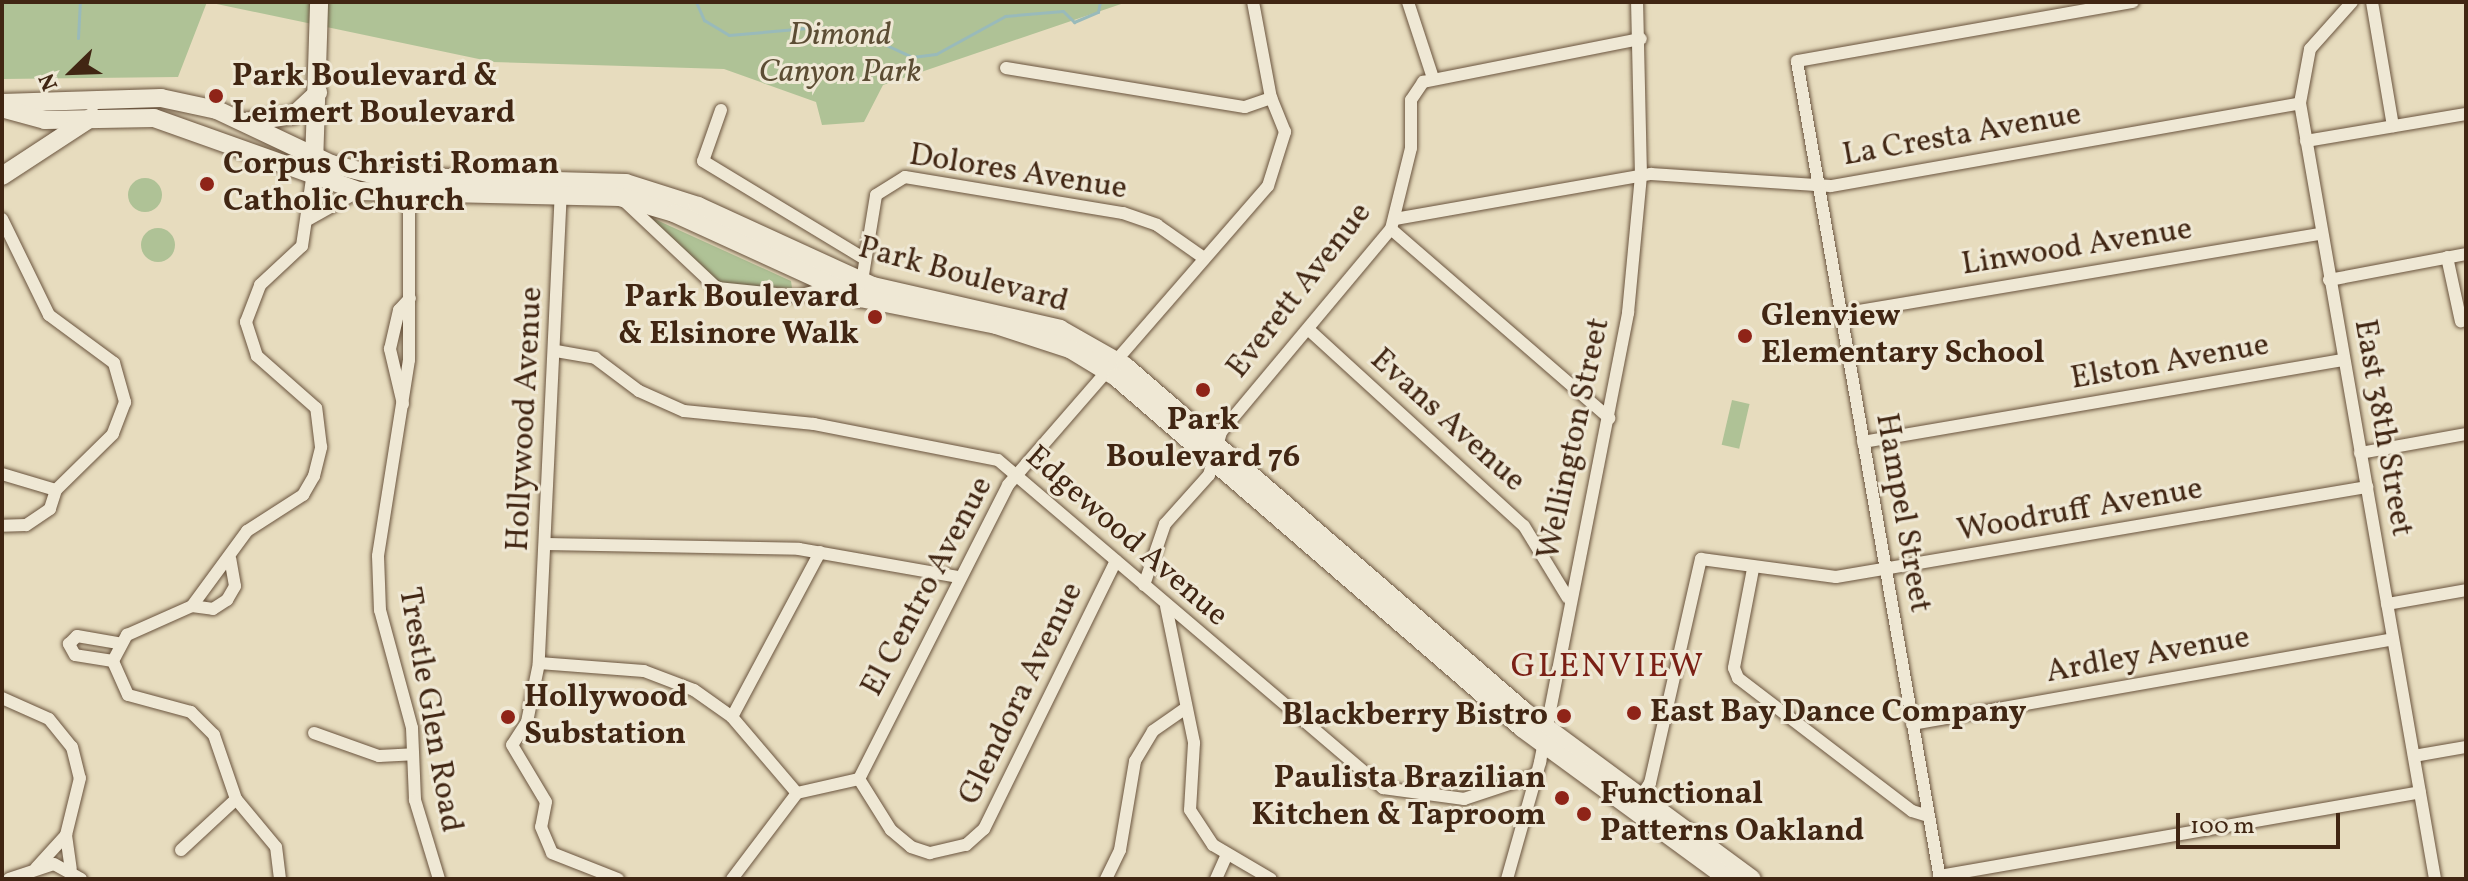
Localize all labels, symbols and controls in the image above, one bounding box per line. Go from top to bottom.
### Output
park label: Dimond Canyon Park [759,18,921,93]
north arrow [32,32,112,112]
place label: Park Boulevard & Leimert Boulevard [232,59,515,134]
text: N [32,68,67,95]
marker: Park Boulevard & Leimert Boulevard [207,87,225,105]
street label: La Cresta Avenue [1840,96,2084,176]
street label: Dolores Avenue [906,137,1130,209]
place label: Corpus Christi Roman Catholic Church [223,147,559,222]
marker: Corpus Christi Roman Catholic Church [198,175,216,193]
street label: Everett Avenue [1219,195,1381,387]
street label: Linwood Avenue [1959,211,2195,285]
street label: Park Boulevard [854,230,1072,322]
place label: Park Boulevard & Elsinore Walk [617,280,859,355]
street label: Hollywood Avenue [500,286,552,552]
place label: Glenview Elementary School [1761,299,2045,374]
marker: Park Boulevard & Elsinore Walk [866,308,884,326]
street label: Wellington Street [1531,315,1619,563]
street label: East 38th Street [2344,316,2420,540]
marker: Glenview Elementary School [1736,327,1754,345]
street label: Elston Avenue [2068,327,2272,399]
street label: Evans Avenue [1361,341,1533,501]
marker: Park Boulevard 76 [1194,381,1212,399]
place label: Park Boulevard 76 [1106,403,1300,478]
street label: Hampel Street [1866,410,1938,616]
street label: Edgewood Avenue [1017,439,1235,635]
street label: El Centro Avenue [854,471,1002,703]
street label: Woodruff Avenue [1956,471,2204,551]
street label: Glendora Avenue [952,577,1092,811]
street label: Trestle Glen Road [389,585,469,835]
street label: Ardley Avenue [2043,619,2253,693]
district label: GLENVIEW [1511,648,1705,688]
place label: Hollywood Substation [524,680,688,755]
place label: East Bay Dance Company [1650,694,2027,732]
place label: Blackberry Bistro [1281,697,1548,735]
marker: East Bay Dance Company [1625,704,1643,722]
marker: Blackberry Bistro [1555,707,1573,725]
marker: Hollywood Substation [499,708,517,726]
place label: Paulista Brazilian Kitchen & Taproom [1251,761,1546,836]
place label: Functional Patterns Oakland [1600,777,1864,852]
marker: Paulista Brazilian Kitchen & Taproom [1553,789,1571,807]
scale bar [2180,797,2344,847]
marker: Functional Patterns Oakland [1575,805,1593,823]
text: 100 m [2190,810,2255,844]

